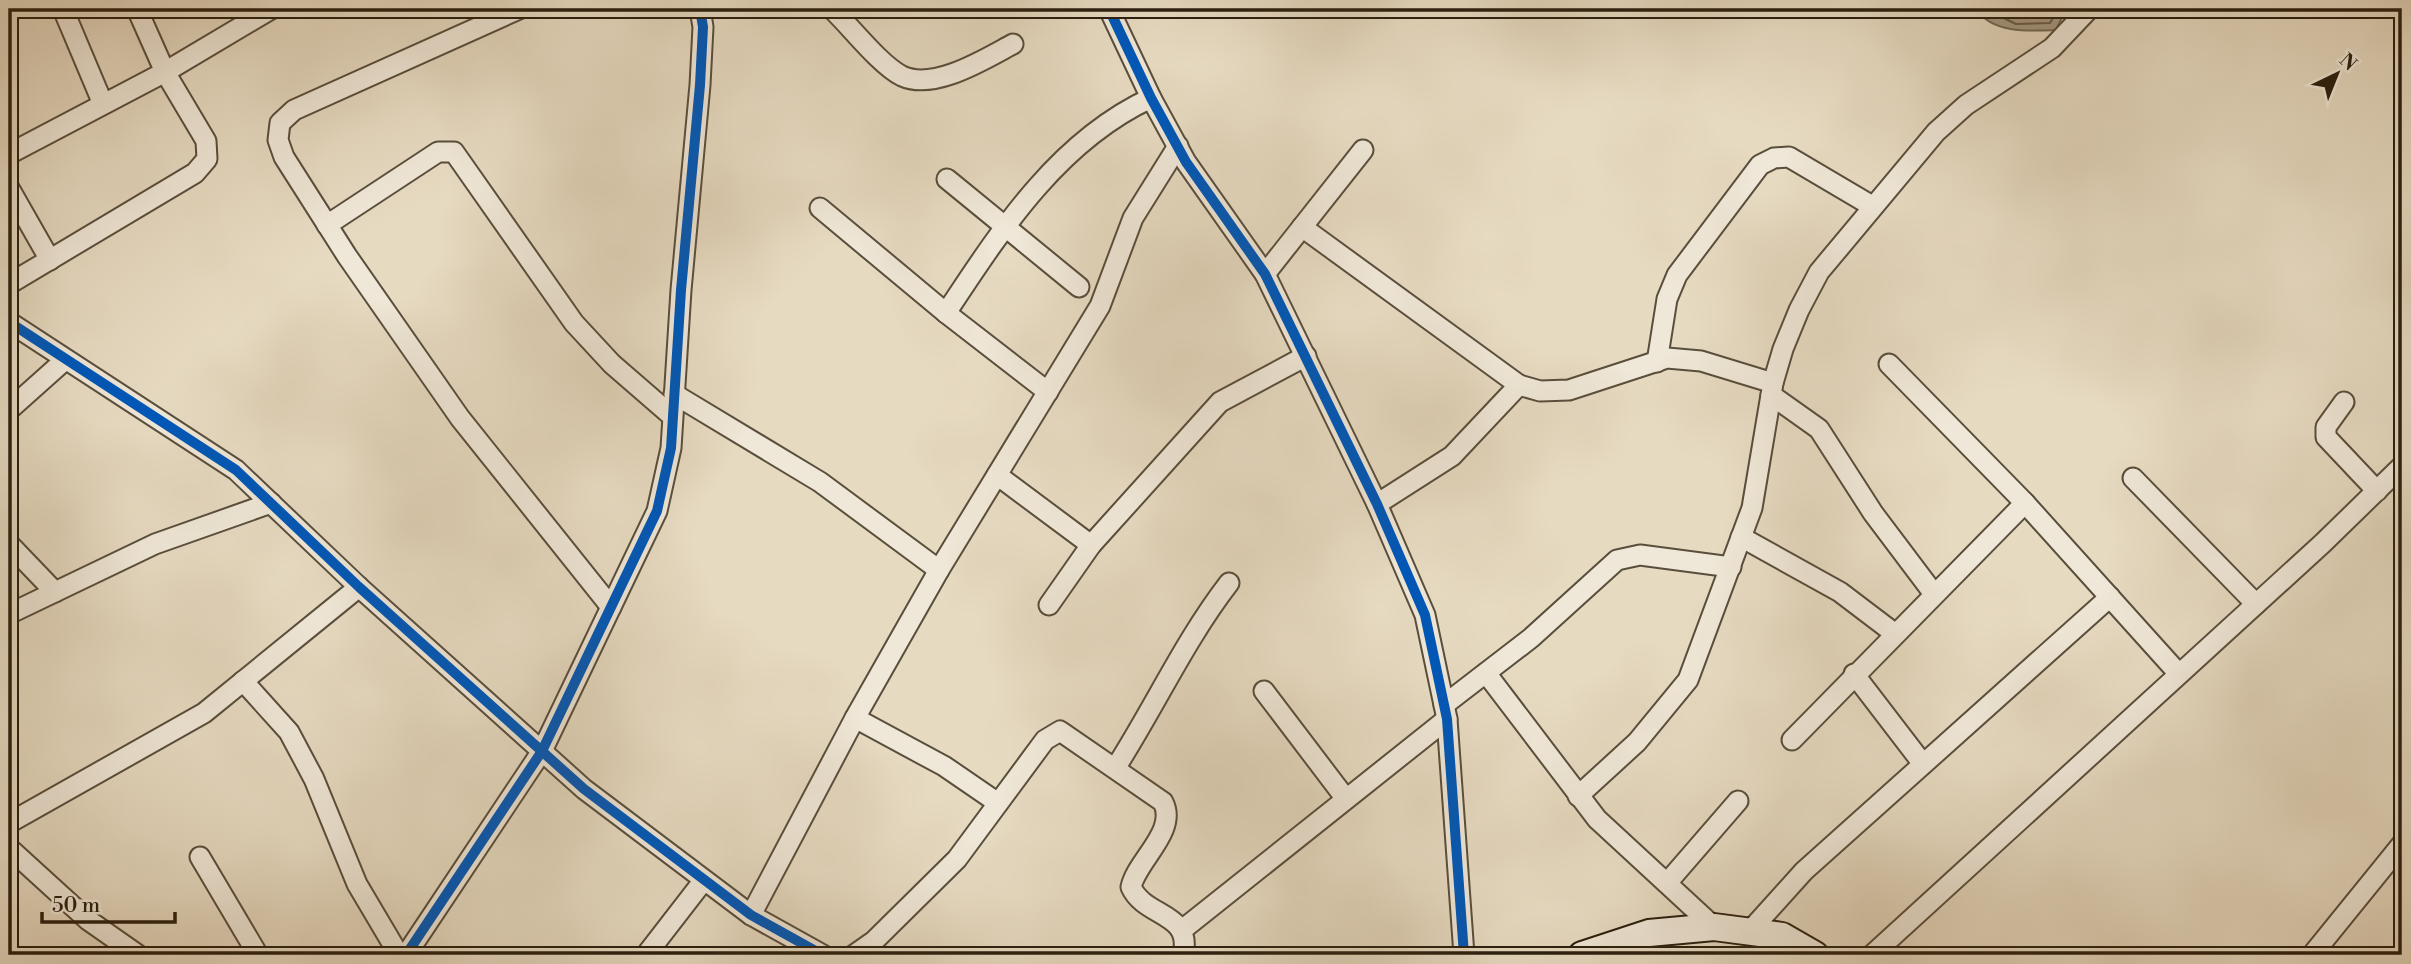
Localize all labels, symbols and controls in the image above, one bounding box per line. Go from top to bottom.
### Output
north arrow [2302,38,2372,108]
text: N [2334,48,2362,76]
scale bar [42,880,175,924]
text: 50 m [52,893,100,919]

